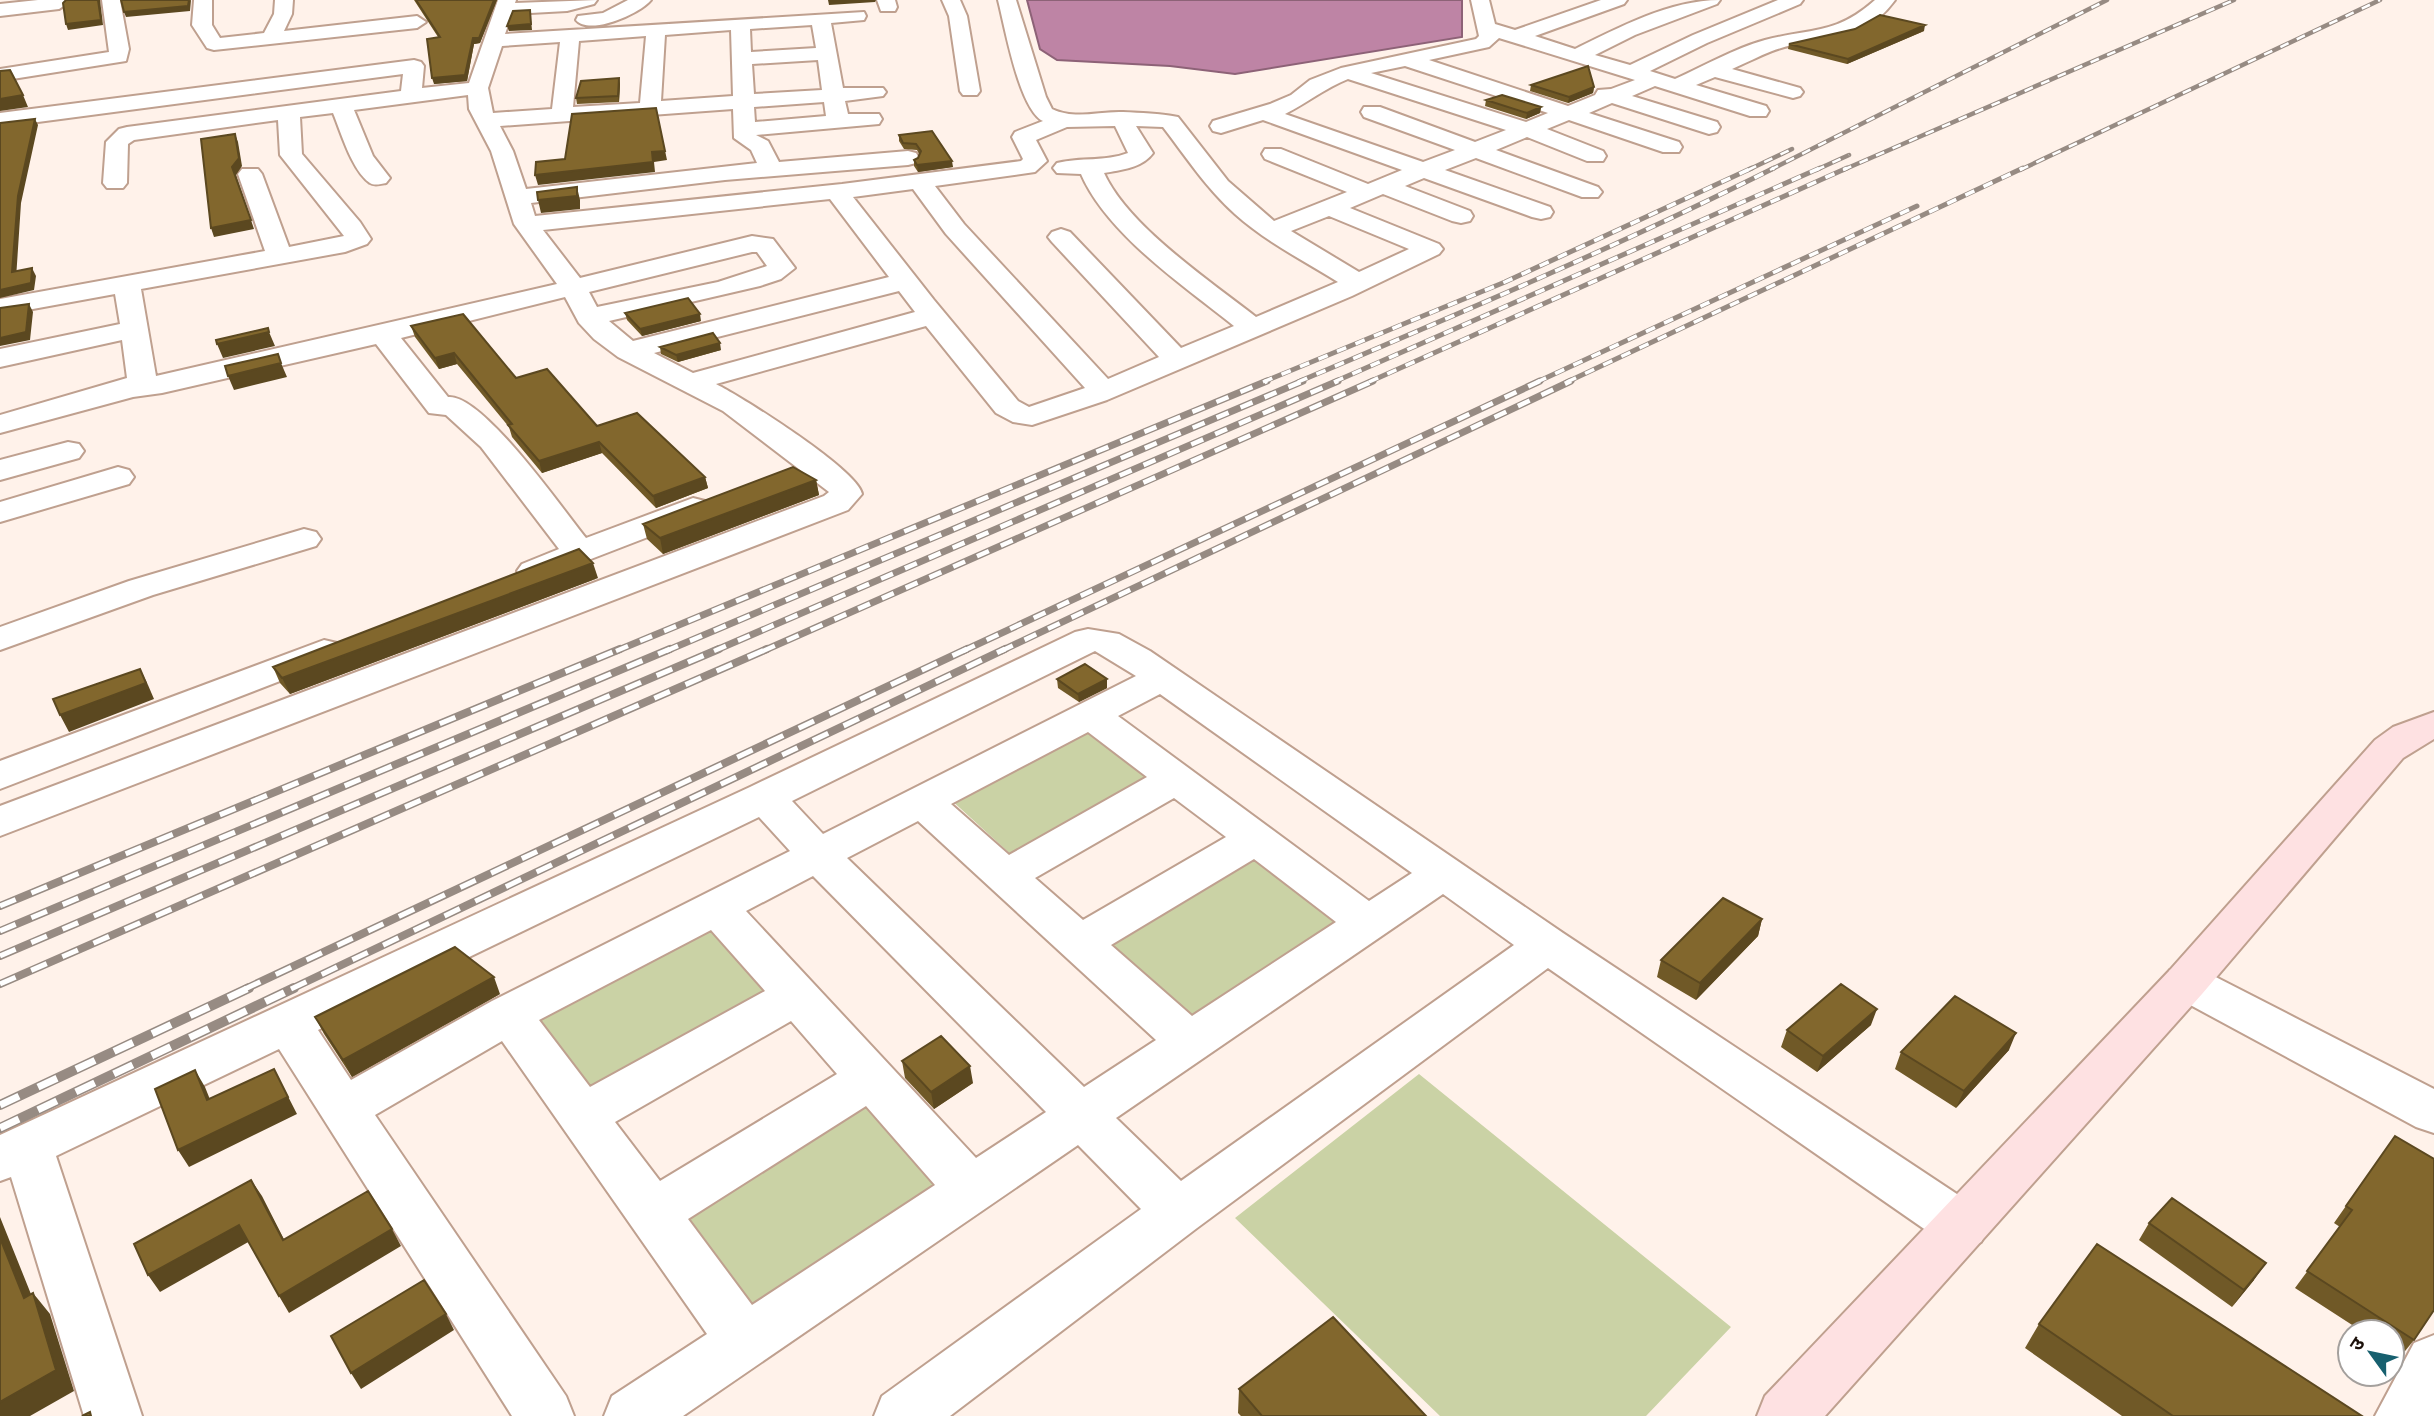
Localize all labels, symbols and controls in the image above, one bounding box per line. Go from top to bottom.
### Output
north arrow [2336,1318,2406,1388]
text: उ [2344,1332,2369,1354]

